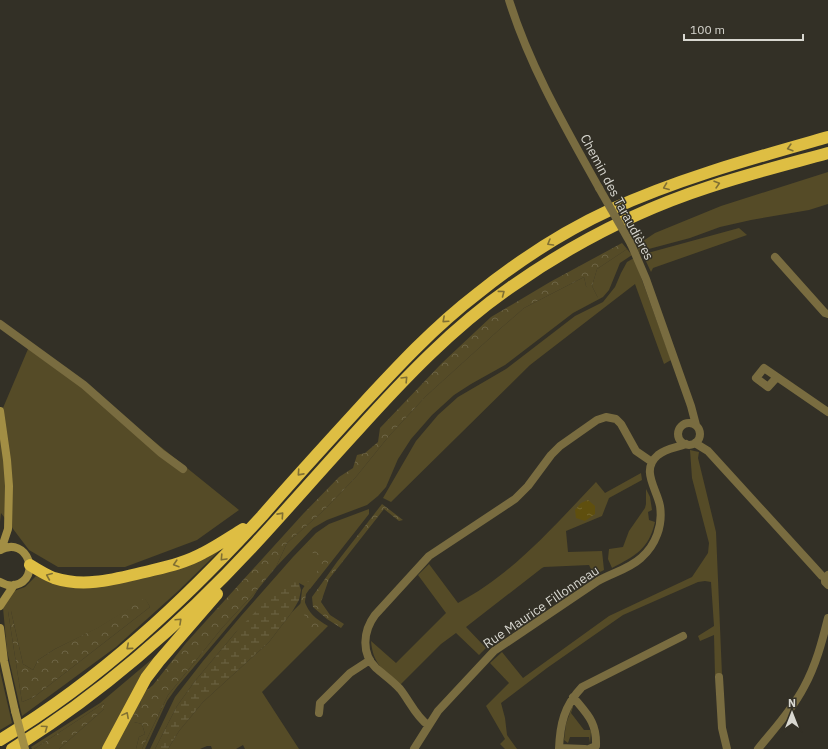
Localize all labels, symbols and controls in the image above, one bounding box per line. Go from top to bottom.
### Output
scale bar [684,16,803,42]
text: 100 m [690,22,725,37]
street label: Chemin des Taraudières [577,131,657,263]
one-way arrow [787,143,794,152]
one-way arrow [713,181,720,189]
one-way arrow [663,182,670,190]
one-way arrow [547,239,554,246]
one-way arrow [497,291,504,298]
one-way arrow [442,316,450,323]
one-way arrow [400,377,407,384]
one-way arrow [297,468,305,476]
one-way arrow [277,512,284,519]
one-way arrow [220,553,227,560]
one-way arrow [172,559,179,568]
street label: Rue Maurice Fillonneau [480,562,602,652]
one-way arrow [45,572,52,580]
one-way arrow [175,619,182,626]
one-way arrow [126,643,133,650]
north arrow [772,693,812,733]
text: N [788,696,796,710]
one-way arrow [121,711,129,719]
one-way arrow [41,725,48,733]

